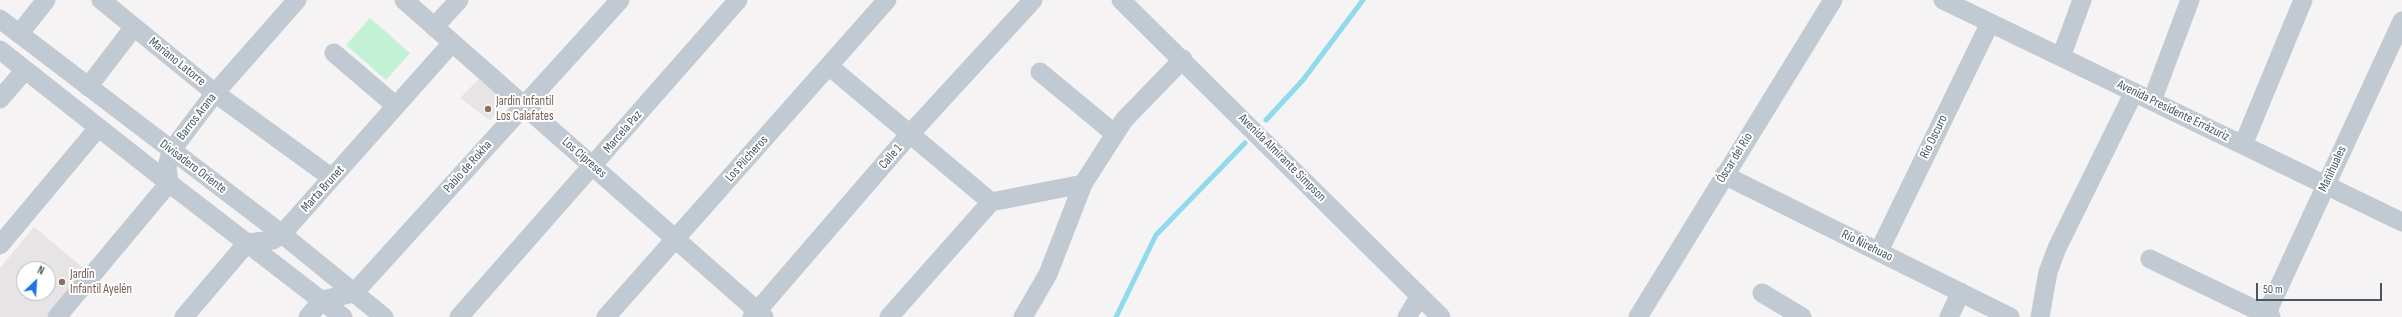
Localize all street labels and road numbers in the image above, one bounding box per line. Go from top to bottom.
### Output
street label: Mariano Latorre [145,34,209,90]
street label: Avenida Presidente Errázuriz [2114,77,2232,145]
street label: Barros Arana [174,90,220,144]
street label: Marcela Paz [600,108,646,156]
street label: Avenida Almirante Simpson [1235,111,1329,205]
street label: Río Oscuro [1917,113,1951,161]
street label: Óscar del Río [1714,130,1756,186]
street label: Los Pilcheros [722,133,772,185]
street label: Los Cipreses [558,134,610,182]
street label: Divisadero Oriente [156,137,230,197]
street label: Pablo de Rokha [440,138,496,196]
street label: Calle 1 [876,141,906,173]
street label: Mañihuales [2316,143,2350,195]
street label: Marta Brunet [298,163,348,215]
street label: Río Ñirehuao [1839,227,1895,265]

